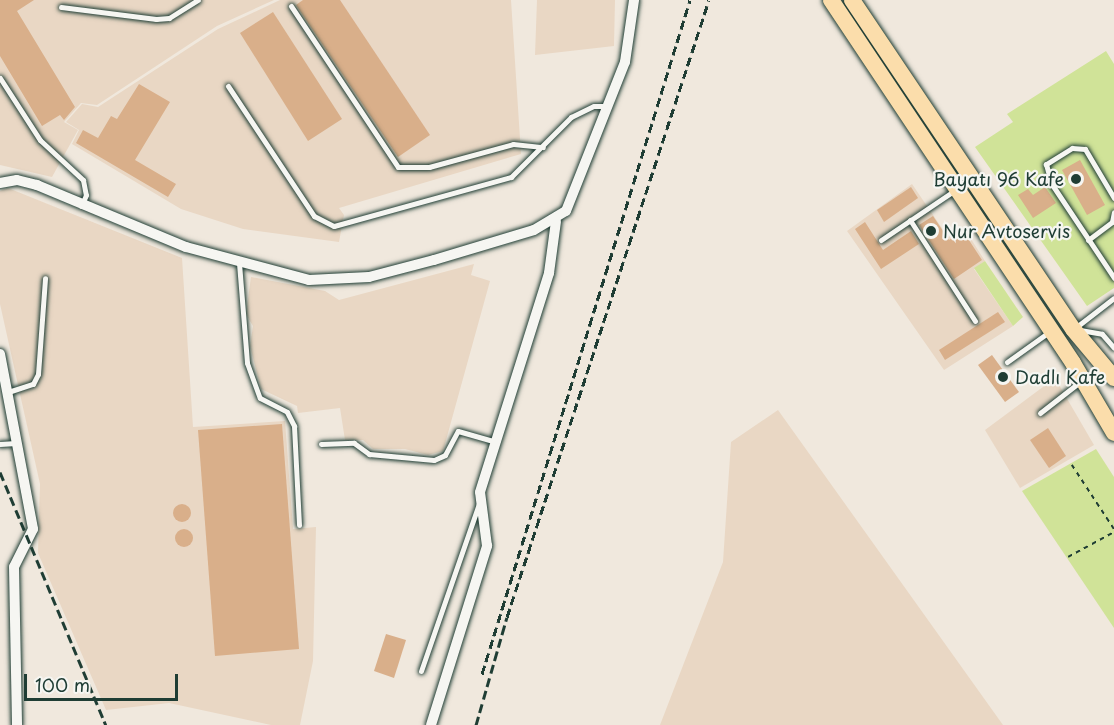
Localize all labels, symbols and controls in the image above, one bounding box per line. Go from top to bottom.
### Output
place label: Bayatı 96 Kafe [933,168,1064,190]
marker: Bayatı 96 Kafe [1069,172,1083,186]
place label: Nur Avtoservis [943,220,1070,242]
marker: Nur Avtoservis [924,224,938,238]
place label: Dadlı Kafe [1015,366,1106,388]
marker: Dadlı Kafe [996,370,1010,384]
scale bar [27,662,182,700]
text: 100 m [35,671,90,698]

